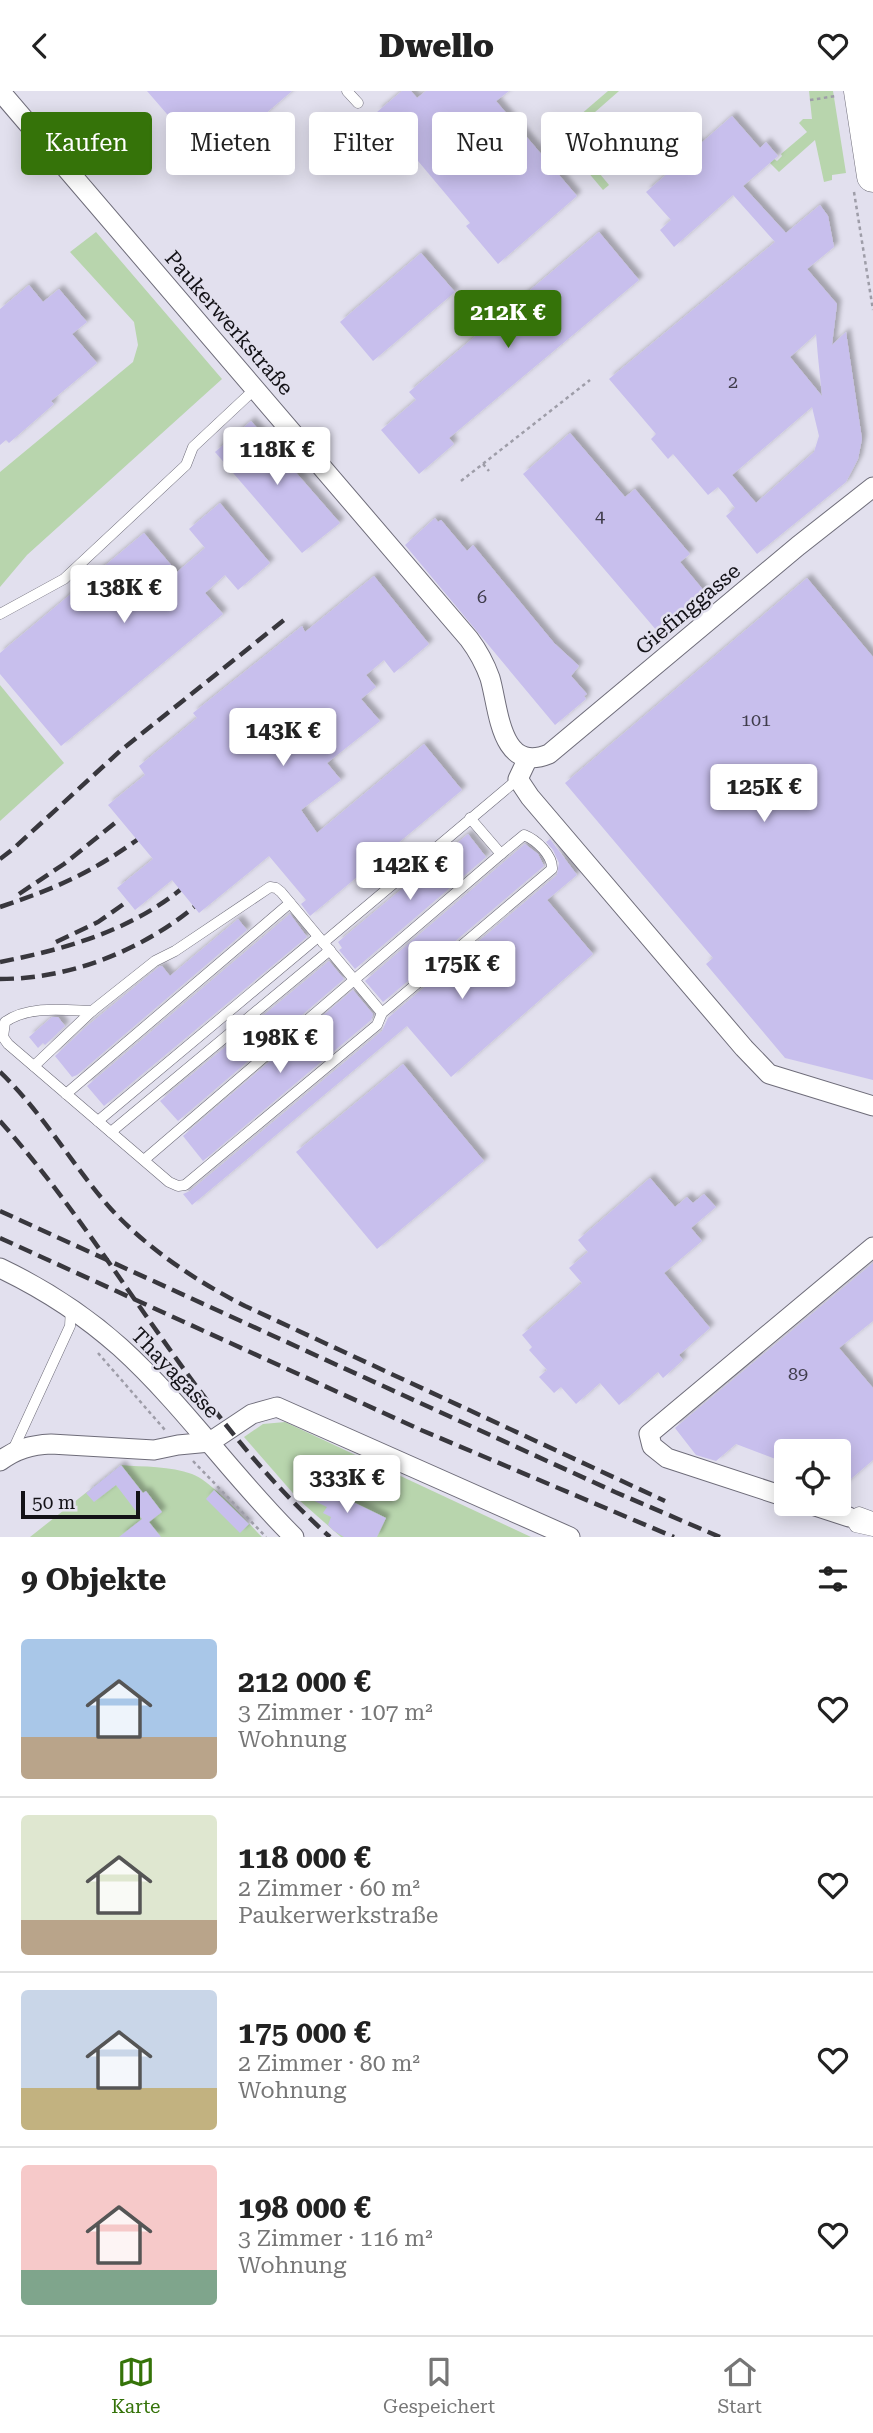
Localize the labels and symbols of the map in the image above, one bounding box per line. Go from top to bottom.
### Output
street label: Paukerwerkstraße [160,246,298,400]
pin: 212K € [451,291,565,350]
house number: 2 [728,371,738,392]
pin: 118K € [220,427,334,487]
house number: 4 [595,505,605,526]
street label: Giefinggasse [631,559,745,659]
pin: 138K € [67,566,181,625]
house number: 6 [477,586,487,607]
pin: 143K € [226,709,340,768]
house number: 101 [741,709,771,730]
pin: 125K € [707,765,821,824]
pin: 142K € [353,843,467,902]
pin: 175K € [405,941,519,1001]
pin: 198K € [223,1016,337,1075]
street label: Thayagasse [126,1323,224,1423]
house number: 89 [788,1363,808,1384]
pin: 333K € [290,1455,404,1515]
scale bar [21,1488,140,1520]

